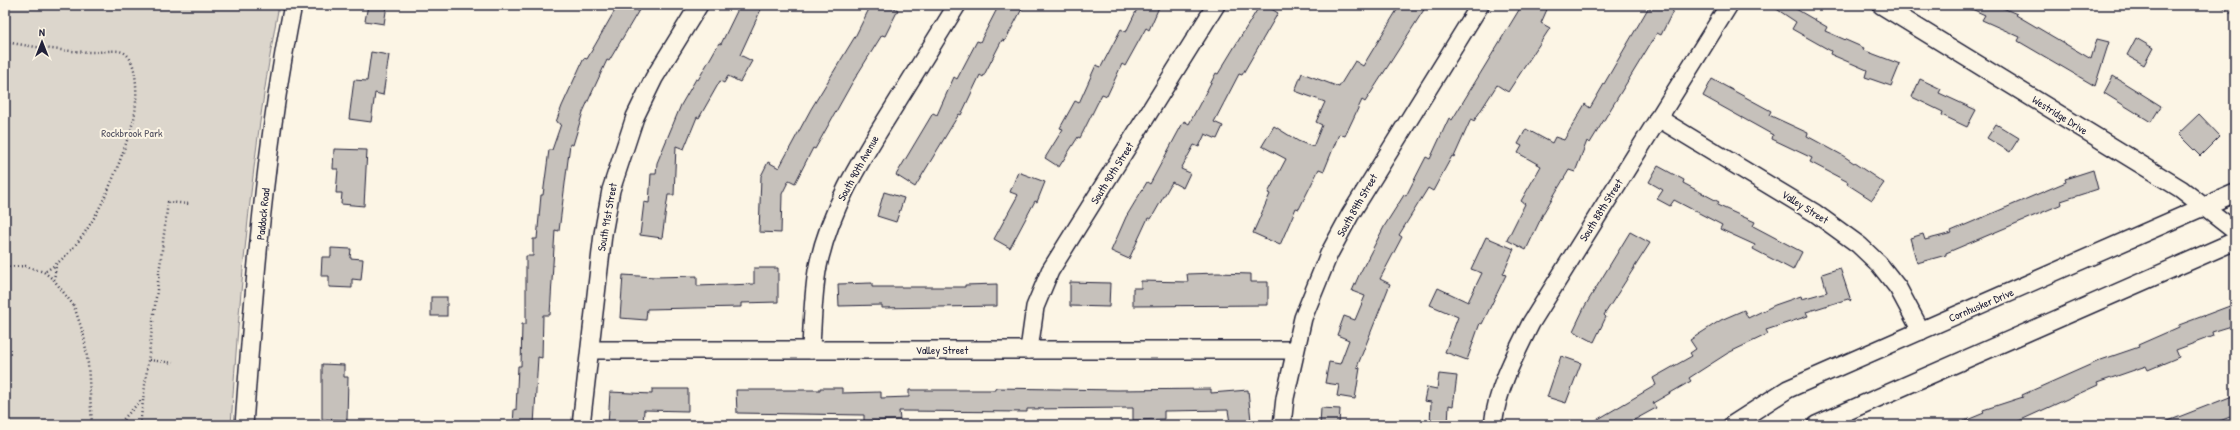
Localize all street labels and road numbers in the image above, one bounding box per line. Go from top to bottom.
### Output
street label: Westridge Drive [2030,92,2091,138]
street label: South 90th Avenue [834,132,882,203]
street label: South 90th Street [1087,139,1137,207]
street label: South 89th Street [1333,171,1381,239]
street label: South 88th Street [1576,176,1626,244]
street label: South 91st Street [594,182,620,252]
street label: Paddock Road [253,187,273,241]
street label: Valley Street [1779,187,1831,227]
street label: Cornhusker Drive [1946,285,2016,325]
street label: Valley Street [916,343,968,357]

